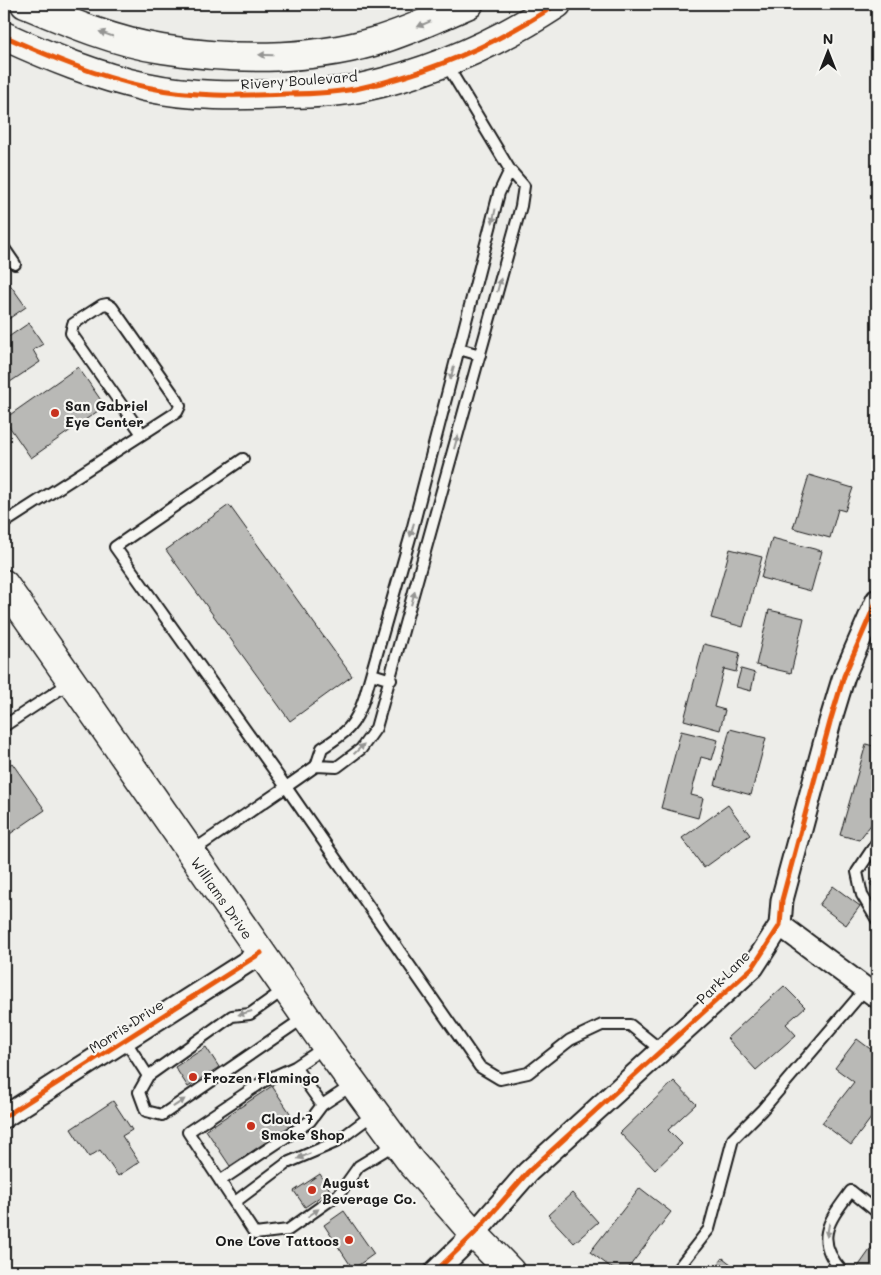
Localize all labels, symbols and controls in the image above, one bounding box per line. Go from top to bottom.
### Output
one-way arrow [417,21,431,29]
north arrow [804,28,854,78]
text: N [823,29,833,48]
one-way arrow [98,30,113,38]
one-way arrow [258,51,274,59]
street label: Rivery Boulevard [240,66,358,94]
one-way arrow [490,208,498,223]
one-way arrow [496,277,504,292]
one-way arrow [448,365,456,380]
place label: San Gabriel Eye Center [65,396,148,431]
marker: San Gabriel Eye Center [49,407,61,419]
one-way arrow [452,434,460,449]
one-way arrow [408,523,416,538]
one-way arrow [409,591,417,606]
one-way arrow [353,743,365,755]
street label: Williams Drive [187,853,257,943]
street label: Park Lane [692,946,754,1008]
street label: Morris Drive [85,995,167,1057]
one-way arrow [238,1009,253,1017]
place label: Frozen Flamingo [203,1068,320,1087]
marker: Frozen Flamingo [187,1071,199,1083]
one-way arrow [172,1098,186,1108]
place label: Cloud 7 Smoke Shop [261,1109,345,1144]
marker: Cloud 7 Smoke Shop [245,1120,257,1132]
one-way arrow [297,1152,311,1160]
place label: August Beverage Co. [322,1173,417,1208]
marker: August Beverage Co. [306,1184,318,1196]
one-way arrow [306,1208,319,1218]
one-way arrow [823,1223,831,1239]
place label: One Love Tattoos [215,1231,339,1250]
marker: One Love Tattoos [343,1234,355,1246]

